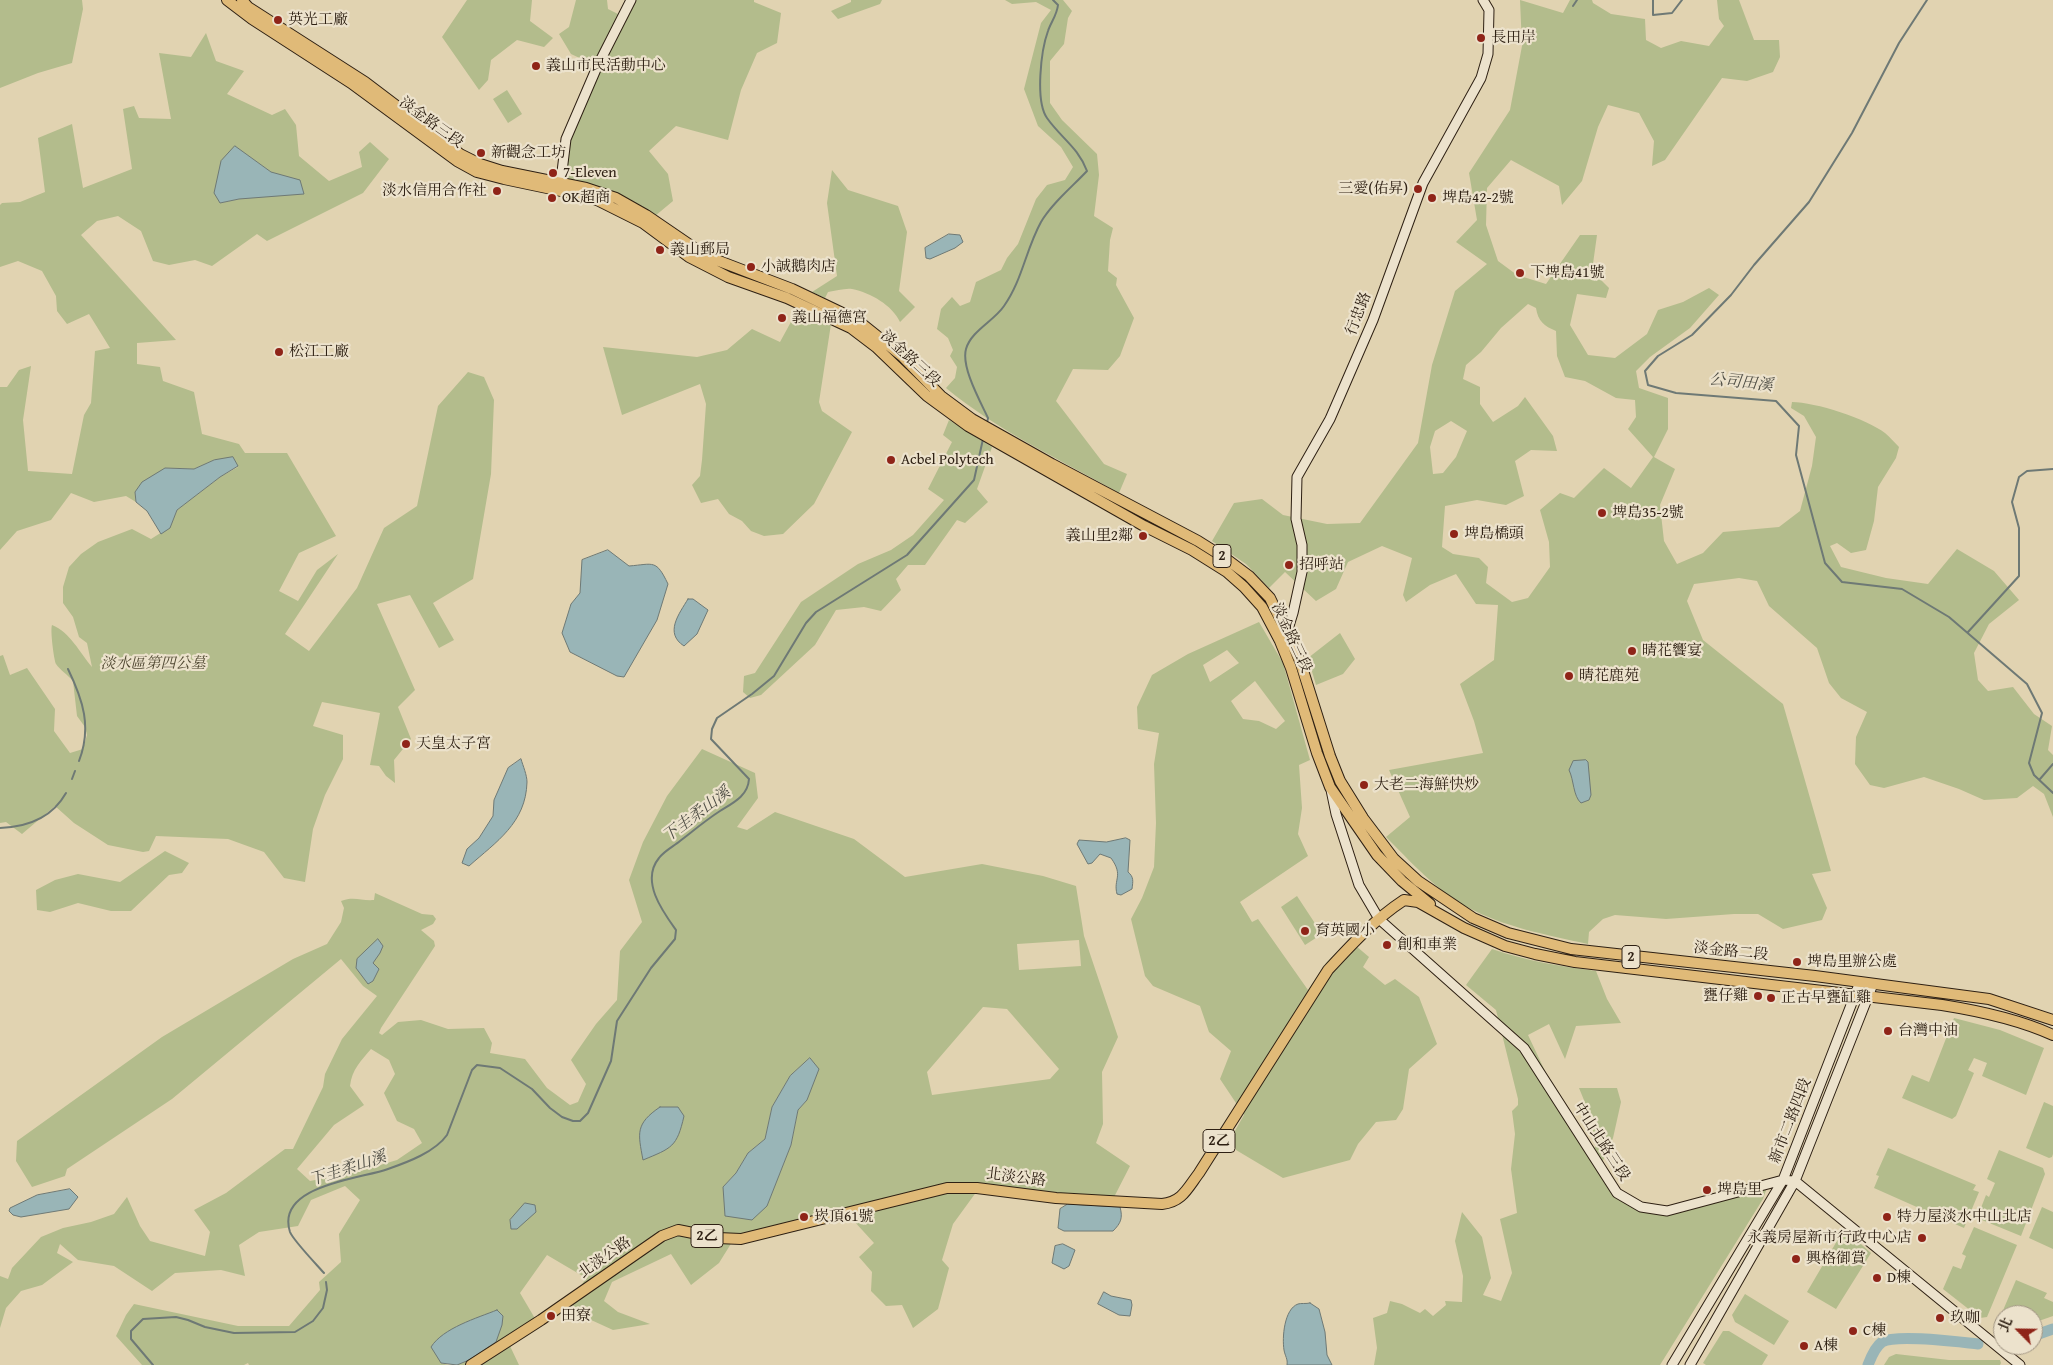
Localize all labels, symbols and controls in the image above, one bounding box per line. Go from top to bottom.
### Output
place label: 英光工廠 [288,11,348,29]
marker: 英光工廠 [272,14,284,26]
place label: 長田岸 [1491,29,1536,47]
marker: 長田岸 [1475,32,1487,44]
place label: 義山市民活動中心 [546,57,666,75]
marker: 義山市民活動中心 [530,60,542,72]
street label: 淡金路三段 [395,94,467,152]
place label: 新觀念工坊 [491,144,566,162]
marker: 新觀念工坊 [475,147,487,159]
place label: 7-Eleven [563,164,617,182]
marker: 7-Eleven [547,167,559,179]
place label: 三愛(佑昇) [1338,180,1408,198]
place label: 淡水信用合作社 [382,182,487,200]
marker: 三愛(佑昇) [1412,183,1424,195]
marker: 淡水信用合作社 [491,185,503,197]
place label: OK超商 [562,189,610,207]
place label: 埤島42-2號 [1442,189,1514,207]
marker: OK超商 [546,192,558,204]
marker: 埤島42-2號 [1426,192,1438,204]
place label: 義山郵局 [670,241,730,259]
marker: 義山郵局 [654,244,666,256]
place label: 小誠鵝肉店 [761,258,836,276]
marker: 小誠鵝肉店 [745,261,757,273]
place label: 下埤島41號 [1530,264,1604,282]
marker: 下埤島41號 [1514,267,1526,279]
street label: 行忠路 [1343,290,1375,338]
place label: 義山福德宮 [792,309,867,327]
marker: 義山福德宮 [776,312,788,324]
street label: 淡金路三段 [876,327,944,391]
place label: 松江工廠 [289,343,349,361]
marker: 松江工廠 [273,346,285,358]
water label: 公司田溪 [1708,370,1774,396]
place label: Acbel Polytech [901,451,994,469]
marker: Acbel Polytech [885,454,897,466]
place label: 埤島35-2號 [1612,504,1684,522]
marker: 埤島35-2號 [1596,507,1608,519]
place label: 埤島橋頭 [1464,525,1524,543]
place label: 義山里2鄰 [1066,527,1133,545]
marker: 埤島橋頭 [1448,528,1460,540]
marker: 義山里2鄰 [1137,530,1149,542]
road number: 2 [1213,544,1231,568]
place label: 招呼站 [1299,556,1344,574]
marker: 招呼站 [1283,559,1295,571]
street label: 淡金路三段 [1267,600,1315,676]
place label: 晴花饗宴 [1642,642,1702,660]
marker: 晴花饗宴 [1626,645,1638,657]
park label: 淡水區第四公墓 [101,655,205,673]
place label: 晴花鹿苑 [1579,667,1639,685]
marker: 晴花鹿苑 [1563,670,1575,682]
place label: 天皇太子宮 [416,735,491,753]
marker: 天皇太子宮 [400,738,412,750]
place label: 大老二海鮮快炒 [1374,776,1479,794]
marker: 大老二海鮮快炒 [1358,779,1370,791]
water label: 下圭柔山溪 [659,783,735,847]
place label: 育英國小 [1315,922,1375,940]
marker: 育英國小 [1299,925,1311,937]
place label: 創和車業 [1397,936,1457,954]
marker: 創和車業 [1381,939,1393,951]
street label: 淡金路二段 [1693,939,1769,965]
road number: 2 [1622,946,1640,969]
place label: 埤島里辦公處 [1807,953,1897,971]
marker: 埤島里辦公處 [1791,956,1803,968]
place label: 甕仔雞 [1703,987,1748,1005]
place label: 正古早甕缸雞 [1781,989,1871,1007]
marker: 甕仔雞 [1752,990,1764,1002]
marker: 正古早甕缸雞 [1765,992,1777,1004]
place label: 台灣中油 [1898,1022,1958,1040]
marker: 台灣中油 [1882,1025,1894,1037]
street label: 新市二路四段 [1766,1076,1816,1166]
street label: 中山北路三段 [1569,1099,1633,1185]
road number: 2乙 [1203,1130,1235,1152]
water label: 下圭柔山溪 [307,1148,389,1190]
street label: 北淡公路 [985,1165,1047,1191]
place label: 埤島里 [1717,1181,1762,1199]
marker: 埤島里 [1701,1184,1713,1196]
place label: 崁頂61號 [814,1208,873,1226]
place label: 特力屋淡水中山北店 [1897,1208,2032,1226]
marker: 崁頂61號 [798,1211,810,1223]
marker: 特力屋淡水中山北店 [1881,1211,1893,1223]
road number: 2乙 [691,1224,723,1248]
place label: 永義房屋新市行政中心店 [1747,1229,1912,1247]
marker: 永義房屋新市行政中心店 [1916,1232,1928,1244]
street label: 北淡公路 [575,1233,635,1283]
place label: 興格御賞 [1806,1250,1866,1268]
marker: 興格御賞 [1790,1253,1802,1265]
place label: D棟 [1887,1269,1911,1287]
marker: D棟 [1871,1272,1883,1284]
north arrow [1993,1305,2043,1355]
place label: 田寮 [561,1307,591,1325]
place label: 玖咖 [1950,1309,1980,1327]
marker: 田寮 [545,1310,557,1322]
marker: 玖咖 [1934,1312,1946,1324]
text: 北 [1993,1314,2017,1335]
place label: C棟 [1863,1322,1886,1340]
marker: C棟 [1847,1325,1859,1337]
place label: A棟 [1814,1337,1838,1355]
marker: A棟 [1798,1340,1810,1352]

